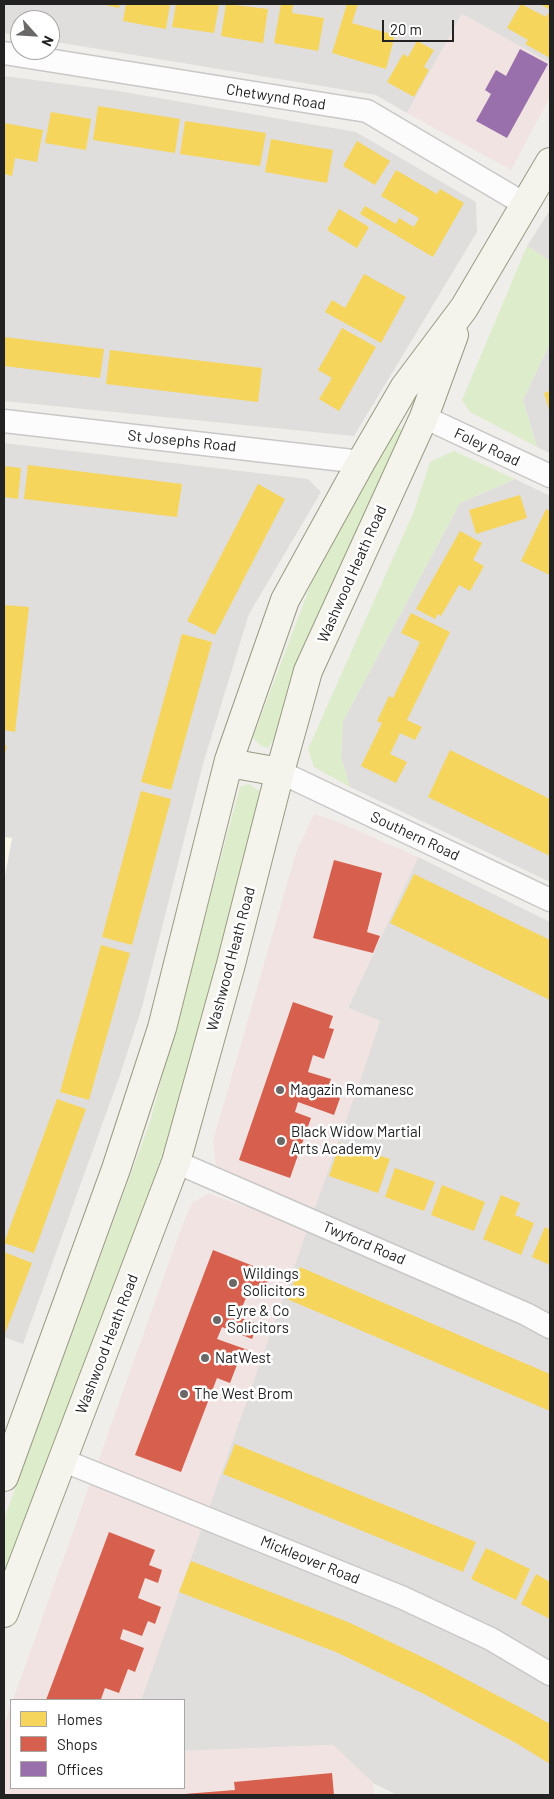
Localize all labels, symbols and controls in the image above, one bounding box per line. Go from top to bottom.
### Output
north arrow [10,10,60,60]
scale bar [384,10,456,42]
text: 20 m [390,20,422,38]
text: N [38,33,58,49]
street label: Chetwynd Road [225,80,327,114]
street label: Foley Road [451,424,523,470]
street label: St Josephs Road [127,426,237,456]
street label: Washwood Heath Road [314,503,390,645]
street label: Southern Road [368,808,462,864]
street label: Washwood Heath Road [203,885,259,1033]
place label: Magazin Romanesc [290,1081,414,1099]
marker: Magazin Romanesc [274,1084,286,1096]
place label: Black Widow Martial Arts Academy [291,1123,421,1158]
marker: Black Widow Martial Arts Academy [275,1135,287,1147]
street label: Twyford Road [320,1217,408,1269]
place label: Wildings Solicitors [243,1265,305,1300]
street label: Washwood Heath Road [72,1271,142,1417]
marker: Wildings Solicitors [227,1277,239,1289]
place label: Eyre & Co Solicitors [227,1302,290,1337]
marker: Eyre & Co Solicitors [211,1314,223,1326]
place label: NatWest [215,1349,271,1367]
marker: NatWest [199,1352,211,1364]
place label: The West Brom [194,1385,293,1403]
marker: The West Brom [178,1388,190,1400]
street label: Mickleover Road [258,1532,362,1588]
legend [10,1699,185,1789]
text: Homes [57,1710,102,1728]
text: Shops [57,1735,97,1753]
text: Offices [57,1760,103,1778]

